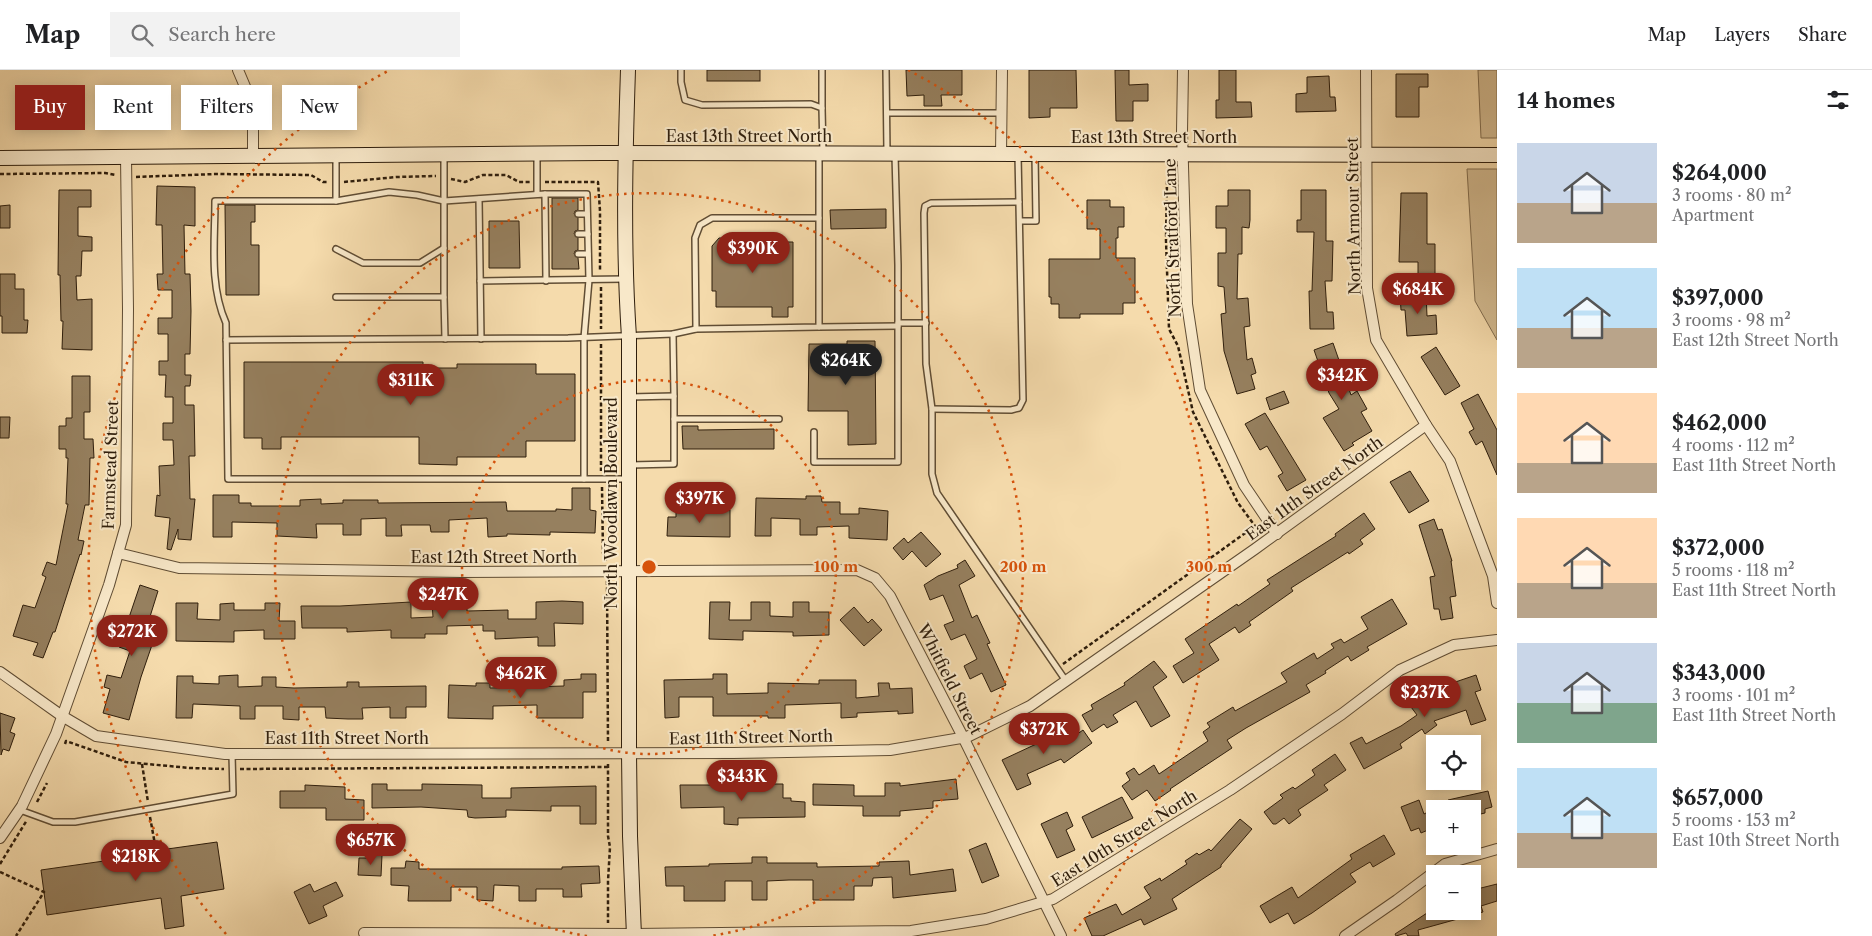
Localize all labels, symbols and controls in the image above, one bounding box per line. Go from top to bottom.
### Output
search box [110,12,460,57]
text: Map [25,20,80,49]
icon: search [128,21,156,49]
text: Search here [168,23,276,46]
text: Map [1648,24,1686,46]
text: Layers [1714,24,1770,46]
text: Share [1798,24,1847,46]
chip: Buy [15,85,85,130]
chip: Rent [95,85,171,130]
chip: Filters [181,85,272,130]
chip: New [282,85,357,130]
icon: filters [1824,86,1852,114]
text: 14 homes [1517,88,1615,113]
street label: East 13th Street North [666,126,832,146]
street label: East 13th Street North [1071,127,1237,147]
street label: North Armour Street [1342,137,1364,295]
street label: North Stratford Lane [1159,158,1185,318]
text: $264,000 [1672,160,1767,185]
icon: home [1557,163,1617,223]
text: 3 rooms · 80 m² [1672,185,1791,205]
text: Apartment [1672,205,1754,225]
pin: $390K [718,232,788,274]
text: $390K [728,238,778,258]
pin: $684K [1383,272,1453,315]
text: $684K [1393,279,1443,299]
text: $397,000 [1672,285,1764,310]
icon: home [1557,288,1617,348]
text: 3 rooms · 98 m² [1672,310,1791,330]
text: East 12th Street North [1672,330,1839,350]
pin: $264K [811,344,881,386]
text: $264K [821,350,871,370]
pin: $342K [1307,358,1377,401]
pin: $311K [376,364,446,406]
text: $342K [1317,365,1367,385]
text: $311K [388,370,434,390]
street label: North Woodlawn Boulevard [601,397,621,609]
street label: Farmstead Street [98,400,122,530]
text: $462,000 [1672,410,1767,435]
icon: home [1557,413,1617,473]
street label: East 11th Street North [1242,432,1386,544]
text: 4 rooms · 112 m² [1672,435,1795,455]
text: East 11th Street North [1672,455,1836,475]
pin: $397K [665,482,735,524]
text: $397K [676,488,724,508]
text: $372,000 [1672,535,1765,560]
icon: home [1557,538,1617,598]
street label: East 12th Street North [411,547,577,567]
text: 100 m [814,557,858,576]
text: 200 m [1000,557,1046,576]
text: 300 m [1186,557,1232,576]
centre of rings [640,558,658,576]
text: 5 rooms · 118 m² [1672,560,1795,580]
pin: $247K [408,578,478,620]
text: East 11th Street North [1672,580,1836,600]
text: $247K [419,584,468,604]
pin: $272K [97,614,167,657]
street label: Whitfield Street [913,619,987,738]
text: $272K [108,621,156,641]
pin: $462K [486,656,556,699]
text: $343,000 [1672,660,1766,685]
text: $462K [496,663,546,683]
icon: home [1557,663,1617,723]
pin: $237K [1390,676,1460,718]
text: $237K [1401,682,1449,702]
text: 3 rooms · 101 m² [1672,685,1795,705]
text: East 11th Street North [1672,705,1836,725]
pin: $372K [1009,712,1079,755]
text: $372K [1020,719,1068,739]
street label: East 11th Street North [669,726,833,748]
street label: East 11th Street North [265,728,429,748]
map controls [1426,735,1481,920]
button: locate [1426,735,1481,790]
pin: $343K [707,760,777,802]
text: $343K [717,766,767,786]
street label: East 10th Street North [1048,785,1200,891]
text: $657,000 [1672,785,1763,810]
icon: home [1557,788,1617,848]
button: + [1426,800,1481,855]
text: 5 rooms · 153 m² [1672,810,1796,830]
pin: $657K [336,824,406,866]
text: $657K [347,830,395,850]
text: East 10th Street North [1672,830,1840,850]
pin: $218K [101,840,171,882]
text: $218K [112,846,160,866]
button: − [1426,865,1481,920]

